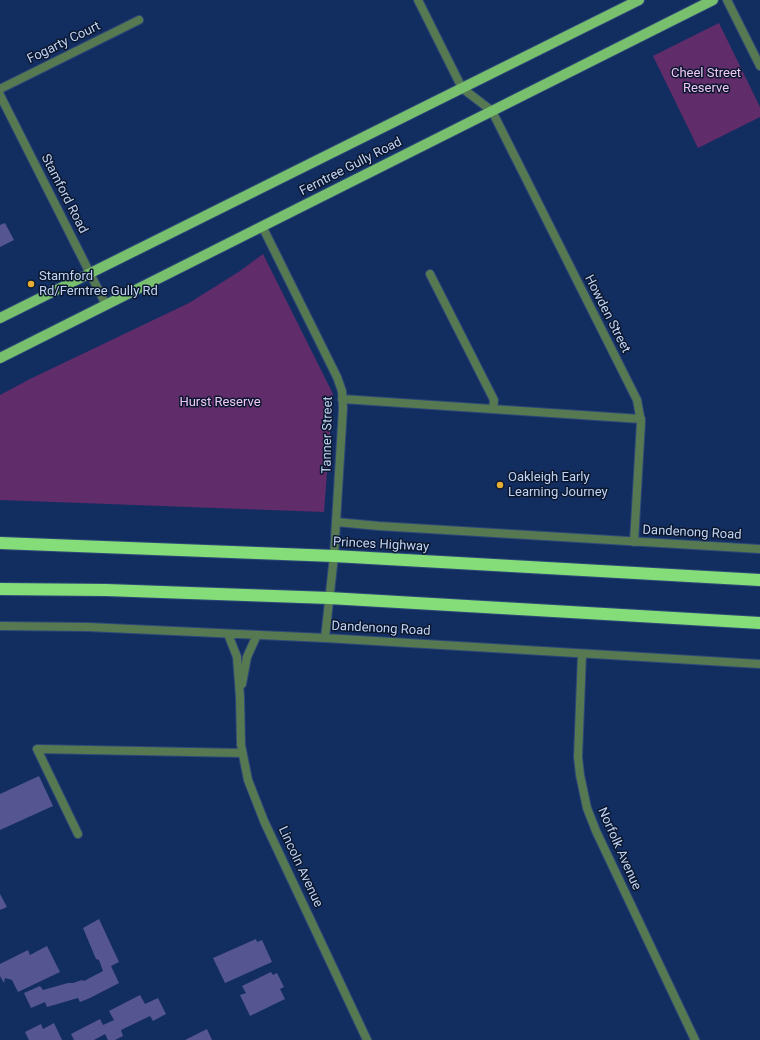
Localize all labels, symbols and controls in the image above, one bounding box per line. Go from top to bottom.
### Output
street label: Fogarty Court [25,19,103,67]
park label: Cheel Street Reserve [671,66,741,97]
street label: Ferntree Gully Road [297,134,405,200]
street label: Stamford Road [37,152,91,236]
place label: Stamford Rd/Ferntree Gully Rd [39,269,158,300]
street label: Howden Street [581,272,633,356]
marker: Stamford Rd/Ferntree Gully Rd [26,279,36,289]
park label: Hurst Reserve [179,395,261,411]
street label: Tanner Street [320,396,336,474]
place label: Oakleigh Early Learning Journey [508,470,608,501]
marker: Oakleigh Early Learning Journey [495,480,505,490]
street label: Dandenong Road [642,523,742,543]
street label: Princes Highway [332,535,430,555]
street label: Dandenong Road [331,619,431,639]
street label: Norfolk Avenue [594,805,644,893]
street label: Lincoln Avenue [274,824,326,910]

